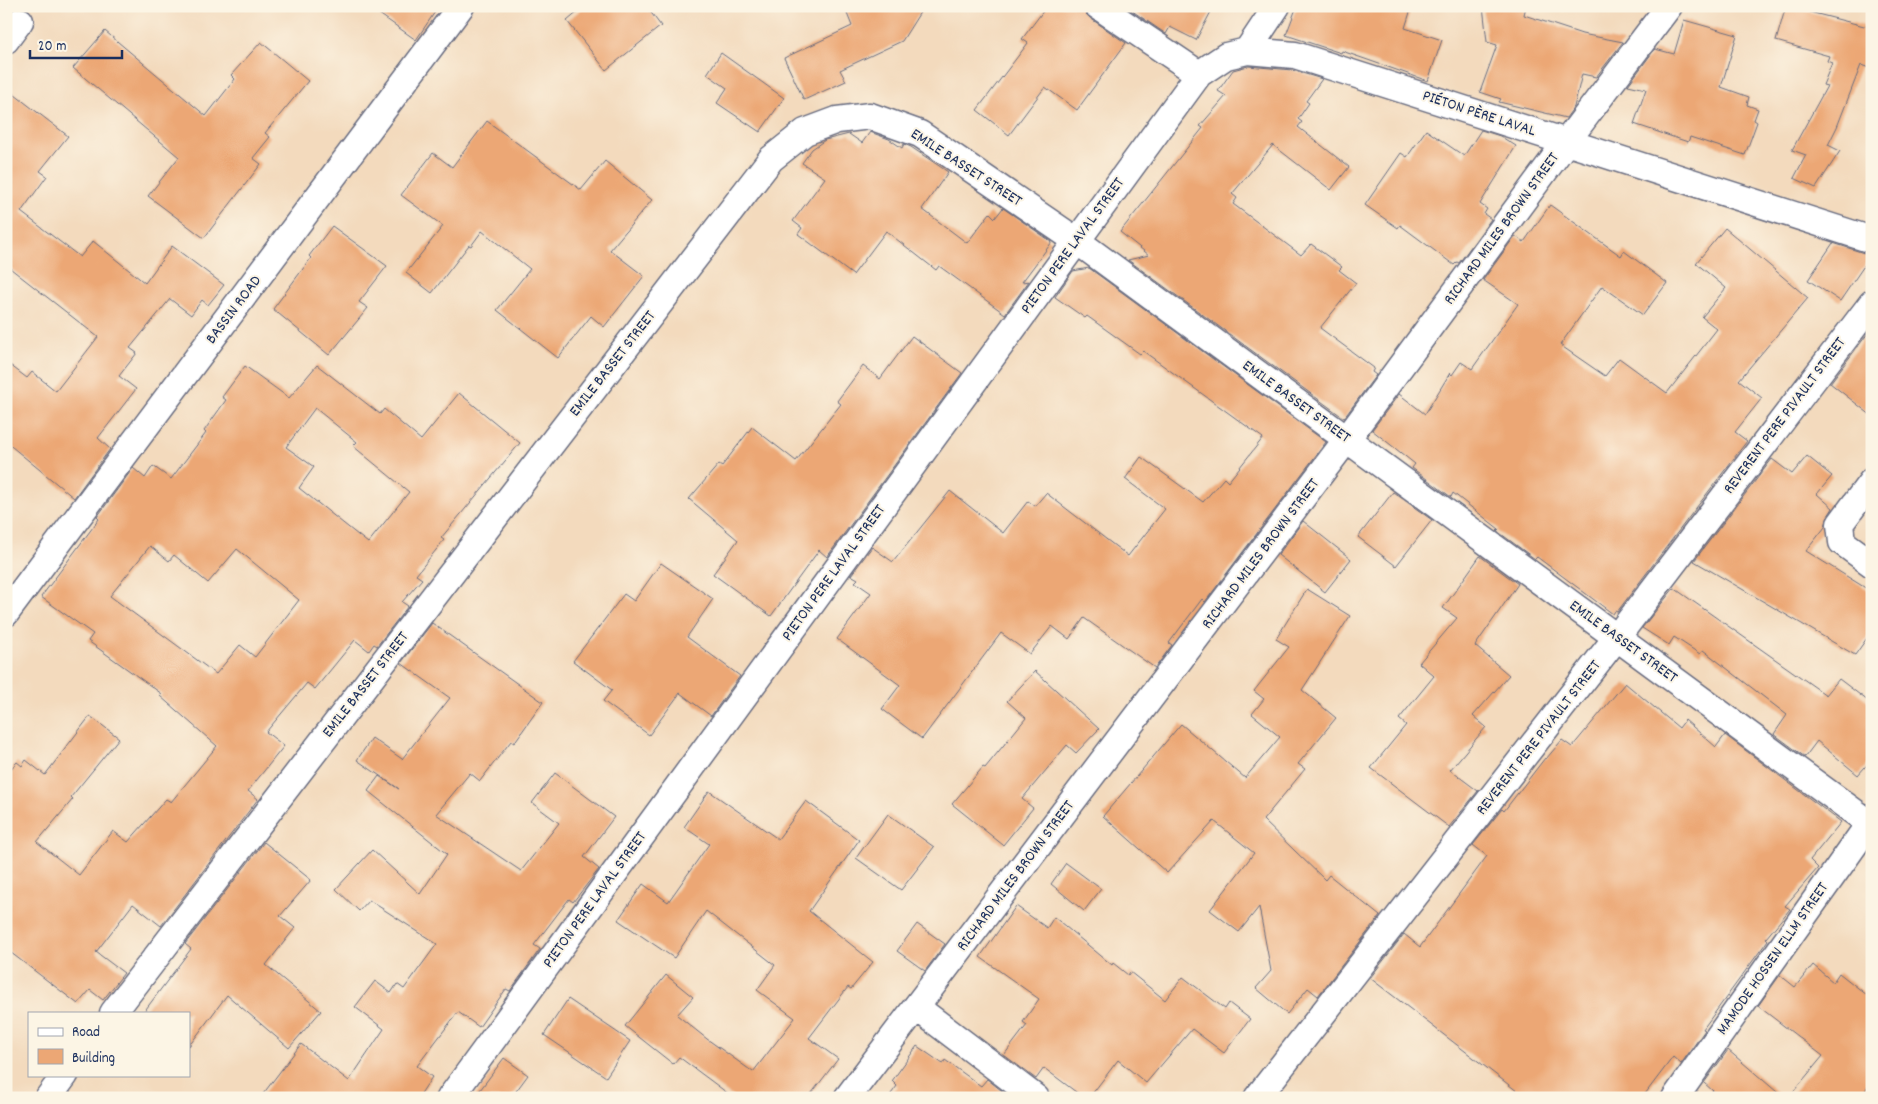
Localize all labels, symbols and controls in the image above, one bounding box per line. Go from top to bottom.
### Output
scale bar [30,28,122,60]
text: 20 m [38,36,66,58]
street label: PIÉTON PÈRE LAVAL [1419,85,1539,143]
street label: EMILE BASSET STREET [906,123,1027,213]
street label: RICHARD MILES BROWN STREET [1439,147,1566,310]
street label: PIETON PERE LAVAL STREET [1016,172,1131,319]
street label: BASSIN ROAD [200,271,268,349]
street label: EMILE BASSET STREET [564,306,662,422]
street label: REVERENT PERE PIVAULT STREET [1718,332,1852,499]
street label: EMILE BASSET STREET [1237,355,1355,450]
street label: RICHARD MILES BROWN STREET [1197,473,1326,634]
street label: PIETON PERE LAVAL STREET [777,499,892,646]
street label: EMILE BASSET STREET [1564,595,1682,690]
street label: EMILE BASSET STREET [317,627,415,743]
street label: REVERENT PERE PIVAULT STREET [1471,655,1607,821]
street label: RICHARD MILES BROWN STREET [952,795,1081,956]
street label: PIETON PERE LAVAL STREET [538,826,653,973]
street label: MAMODE HOSSEN ELLM STREET [1711,877,1835,1040]
legend [28,1012,190,1076]
text: Road [72,1022,100,1044]
text: Building [72,1048,115,1070]

